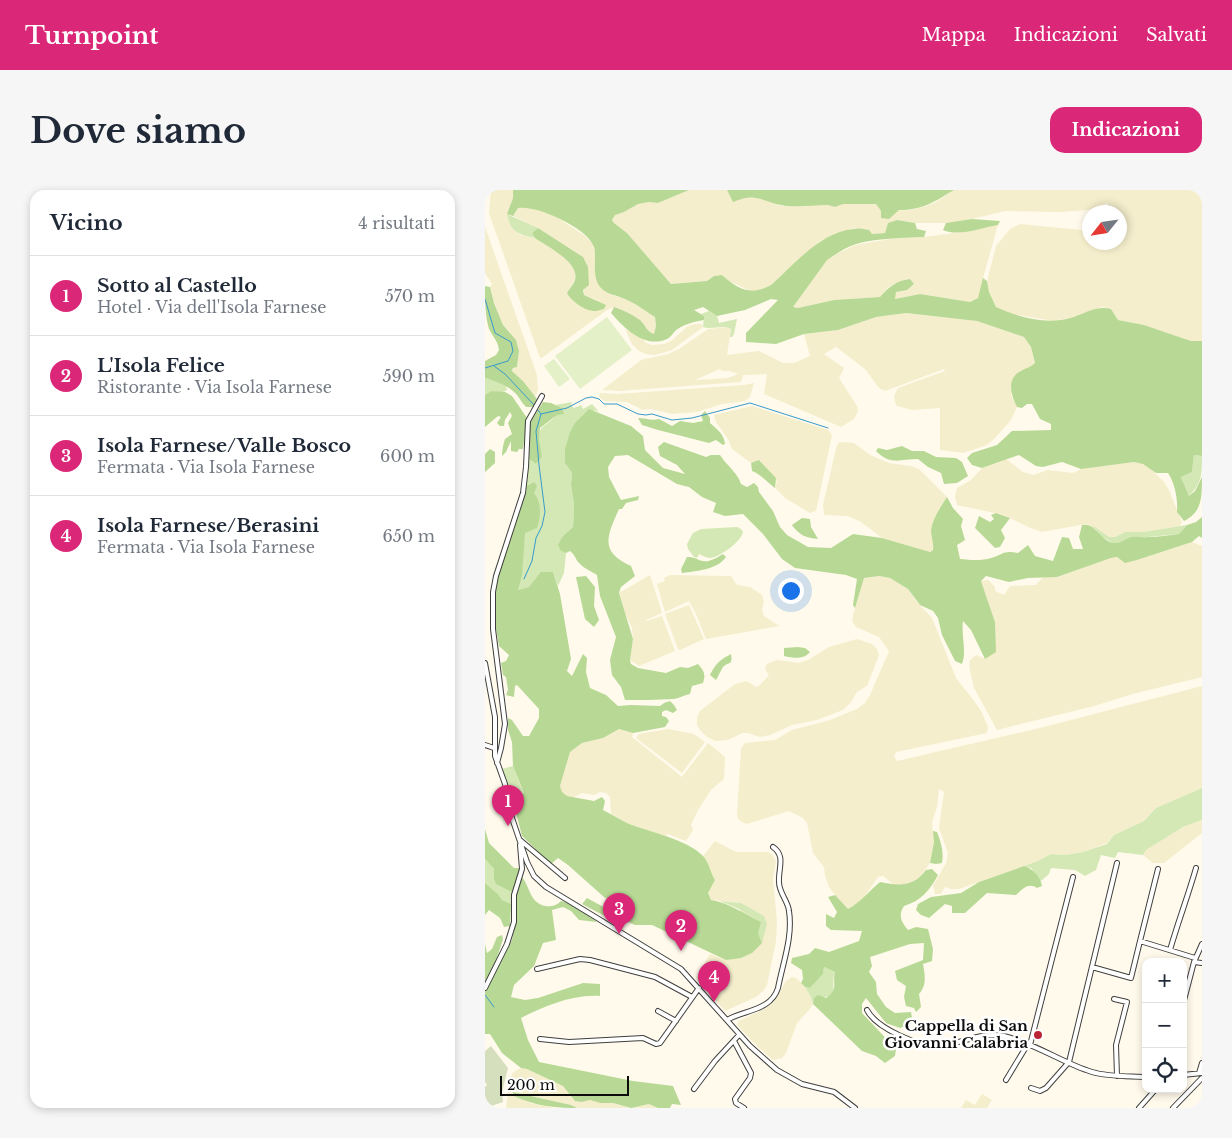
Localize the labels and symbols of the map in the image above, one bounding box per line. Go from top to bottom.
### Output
north arrow [1082,205,1127,250]
your location [778,578,804,604]
pin: 1 [492,785,524,826]
pin: 3 [603,893,635,934]
pin: 2 [665,910,697,951]
pin: 4 [698,961,730,1002]
place label: Cappella di San Giovanni Calabria [884,1016,1028,1052]
marker: Cappella di San Giovanni Calabria [1032,1029,1044,1041]
scale bar [500,1073,629,1096]

